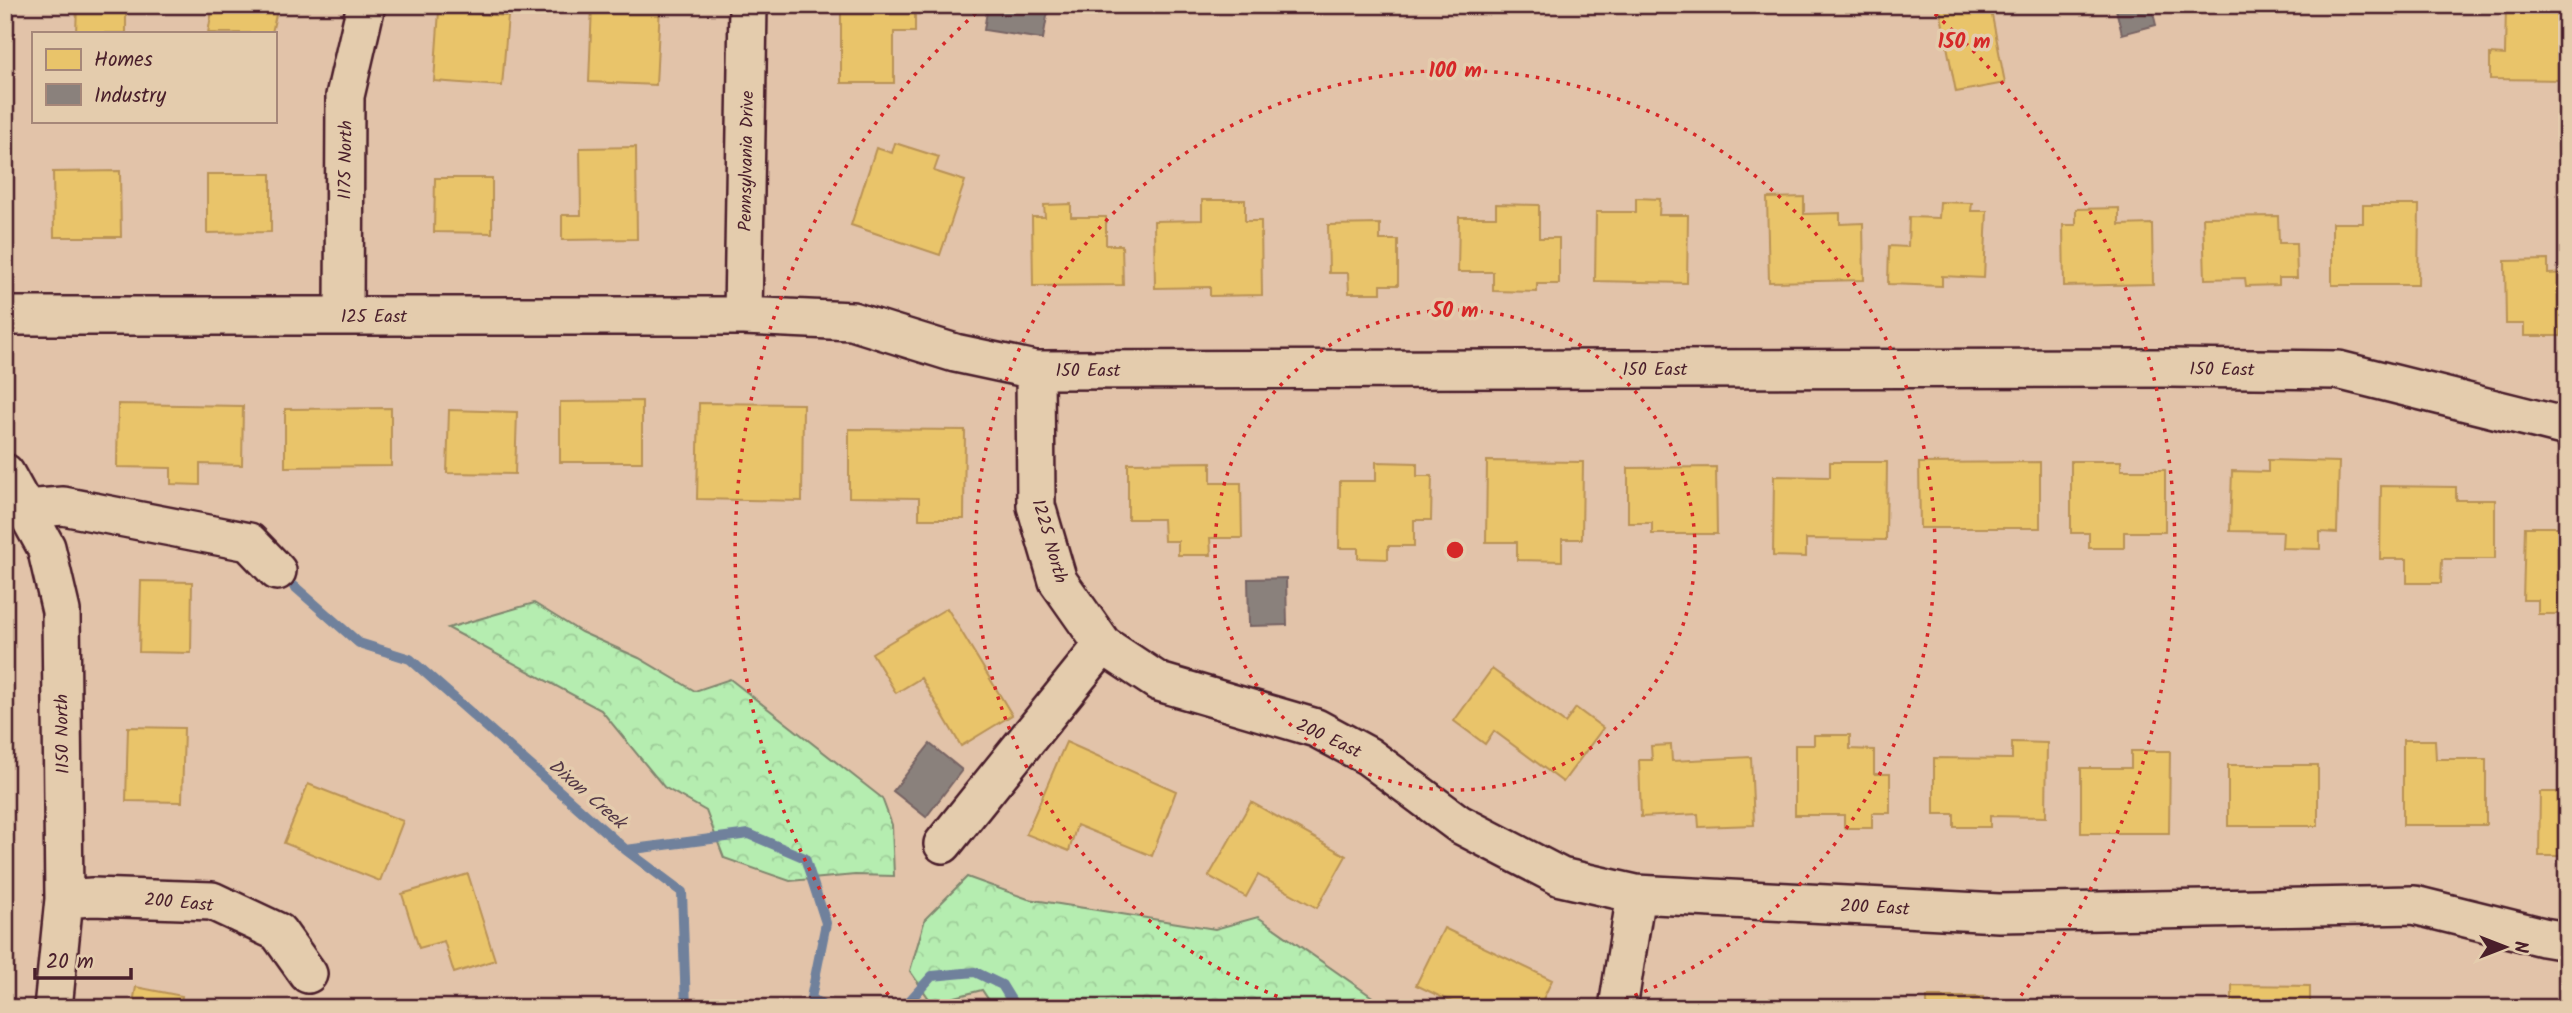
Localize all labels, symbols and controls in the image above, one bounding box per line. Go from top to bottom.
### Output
text: 150 m [1937,26,1991,59]
legend [32,32,276,122]
text: Homes [94,44,153,77]
text: 100 m [1428,55,1482,88]
text: Industry [94,80,166,113]
street label: Pennsylvania Drive [732,90,763,232]
street label: 1175 North [331,120,362,200]
text: 50 m [1431,295,1478,328]
street label: 125 East [341,303,408,332]
street label: 150 East [2189,355,2256,386]
street label: 150 East [1622,356,1689,385]
street label: 150 East [1055,357,1122,386]
street label: 1225 North [1023,496,1074,587]
centre of rings [1443,538,1467,562]
street label: 1150 North [48,694,79,774]
street label: 200 East [1291,712,1367,768]
water label: Dixon Creek [541,752,635,839]
street label: 200 East [143,886,216,921]
street label: 200 East [1840,892,1911,925]
north arrow [2470,912,2540,982]
scale bar [35,936,131,980]
text: N [2505,941,2535,953]
text: 20 m [46,946,94,979]

